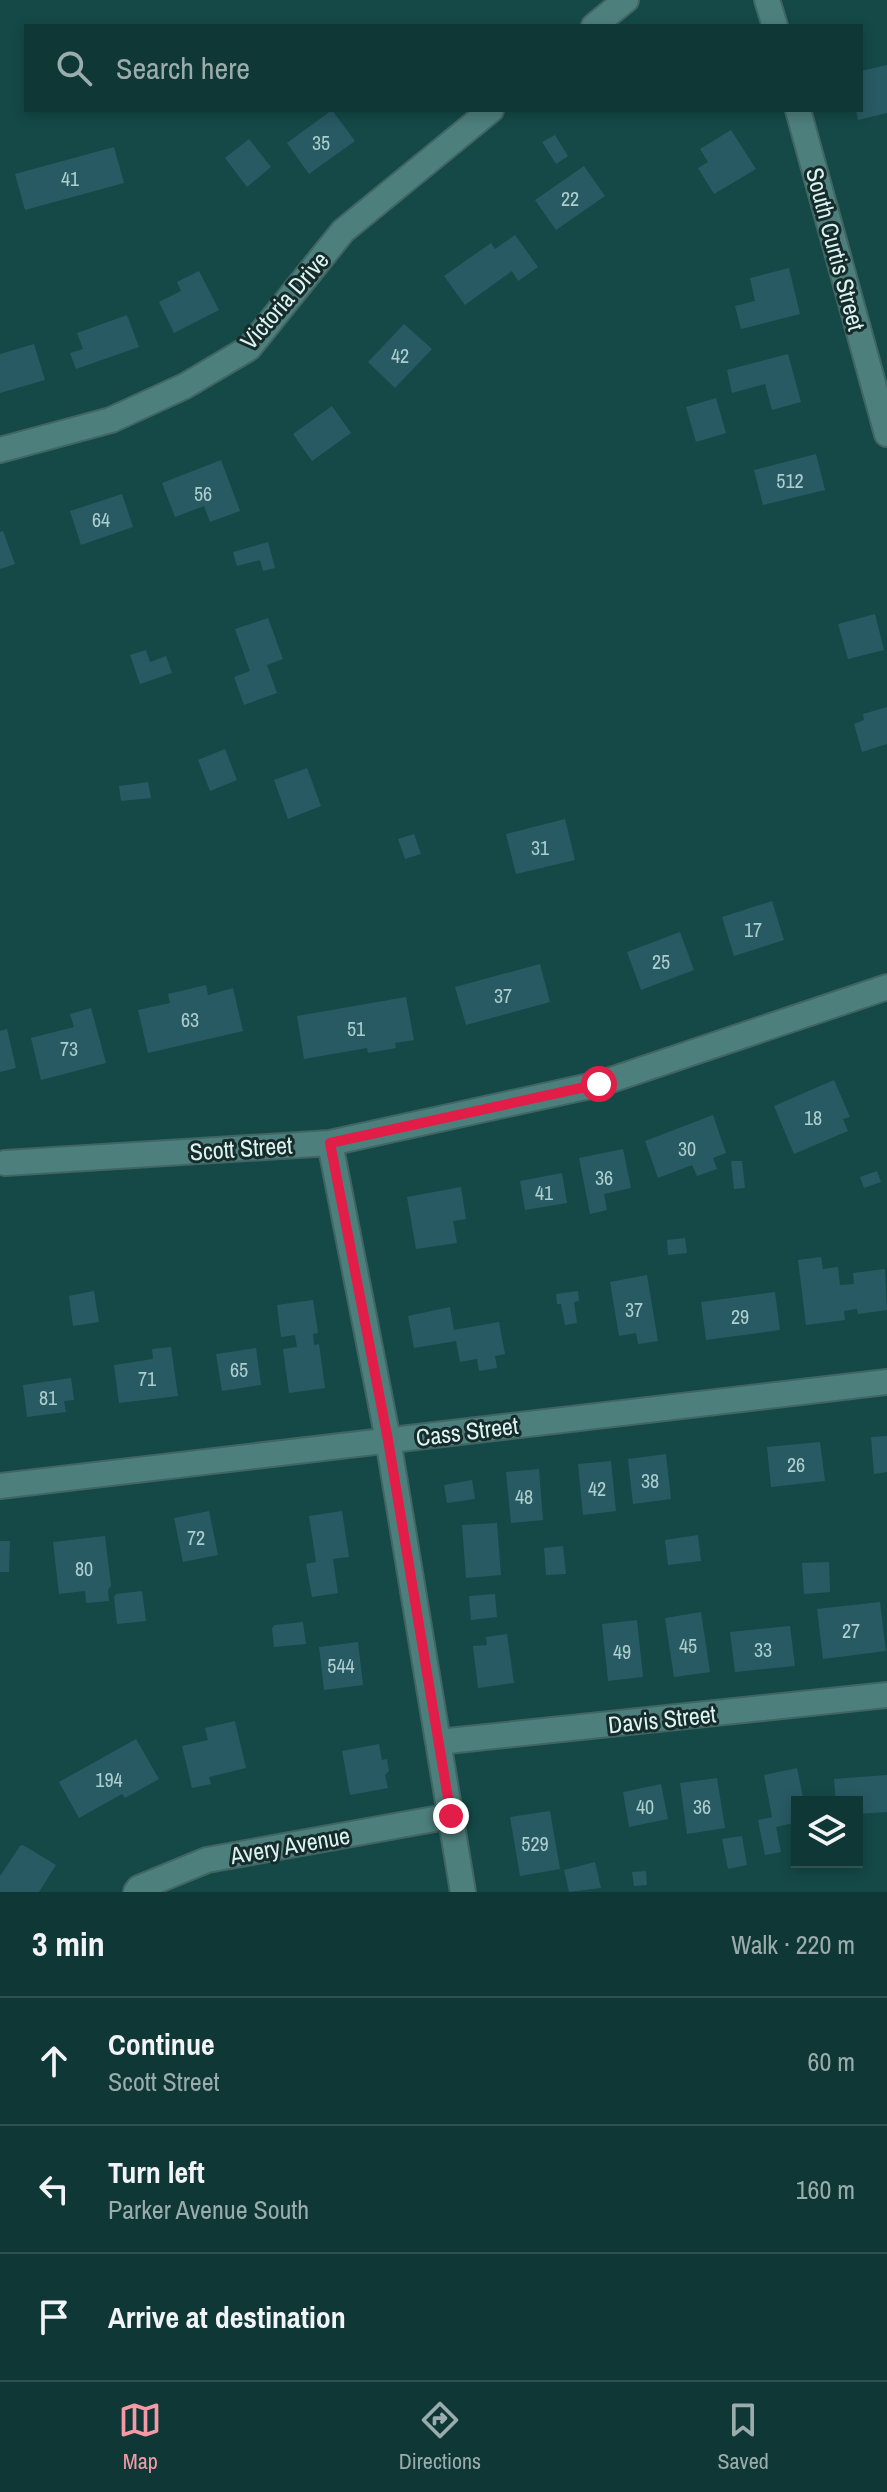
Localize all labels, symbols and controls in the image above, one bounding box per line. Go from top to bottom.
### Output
search box [24,24,863,112]
icon: search [52,46,96,90]
text: Search here [116,48,250,88]
house number: 35 [312,129,330,156]
street label: South Curtis Street [799,164,873,334]
house number: 41 [61,165,79,192]
house number: 22 [561,185,579,212]
street label: Victoria Drive [233,244,335,356]
house number: 42 [391,342,409,369]
house number: 512 [776,467,804,494]
house number: 56 [194,480,212,507]
house number: 64 [92,506,110,533]
house number: 31 [531,834,549,861]
house number: 17 [744,916,762,943]
house number: 25 [652,948,670,975]
house number: 37 [494,982,512,1009]
house number: 63 [181,1006,199,1033]
house number: 51 [347,1015,365,1042]
house number: 73 [60,1035,78,1062]
route start [581,1066,617,1102]
house number: 18 [804,1104,822,1131]
street label: Scott Street [189,1128,294,1168]
house number: 30 [678,1135,696,1162]
house number: 36 [595,1164,613,1191]
house number: 41 [535,1179,553,1206]
house number: 37 [625,1296,643,1323]
house number: 29 [731,1303,749,1330]
house number: 65 [230,1356,248,1383]
house number: 71 [138,1365,156,1392]
house number: 81 [39,1384,57,1411]
street label: Cass Street [414,1409,520,1453]
house number: 26 [787,1451,805,1478]
house number: 38 [641,1467,659,1494]
house number: 42 [588,1475,606,1502]
house number: 48 [515,1483,533,1510]
house number: 72 [187,1524,205,1551]
house number: 80 [75,1555,93,1582]
house number: 27 [842,1617,860,1644]
house number: 45 [679,1632,697,1659]
house number: 33 [754,1636,772,1663]
house number: 49 [613,1638,631,1665]
house number: 544 [327,1652,355,1679]
street label: Davis Street [606,1697,718,1741]
house number: 194 [95,1766,123,1793]
house number: 40 [636,1793,654,1820]
house number: 36 [693,1793,711,1820]
map controls [791,1796,863,1868]
button: layers [791,1796,863,1868]
route end [433,1798,469,1834]
street label: Avery Avenue [227,1819,352,1871]
house number: 529 [521,1830,549,1857]
text: 3 min [32,1921,105,1967]
text: Walk · 220 m [731,1927,855,1962]
text: Continue [108,2024,215,2064]
icon: ahead [32,2039,76,2083]
text: 60 m [808,2044,855,2079]
text: Scott Street [108,2064,219,2099]
text: Turn left [108,2152,205,2192]
icon: left [32,2167,76,2211]
text: 160 m [796,2172,855,2207]
text: Parker Avenue South [108,2192,309,2227]
icon: arrive [32,2295,76,2339]
text: Arrive at destination [108,2297,346,2337]
tab: Map [118,2398,162,2476]
tab: Directions [399,2398,481,2476]
tab: Saved [718,2398,769,2476]

